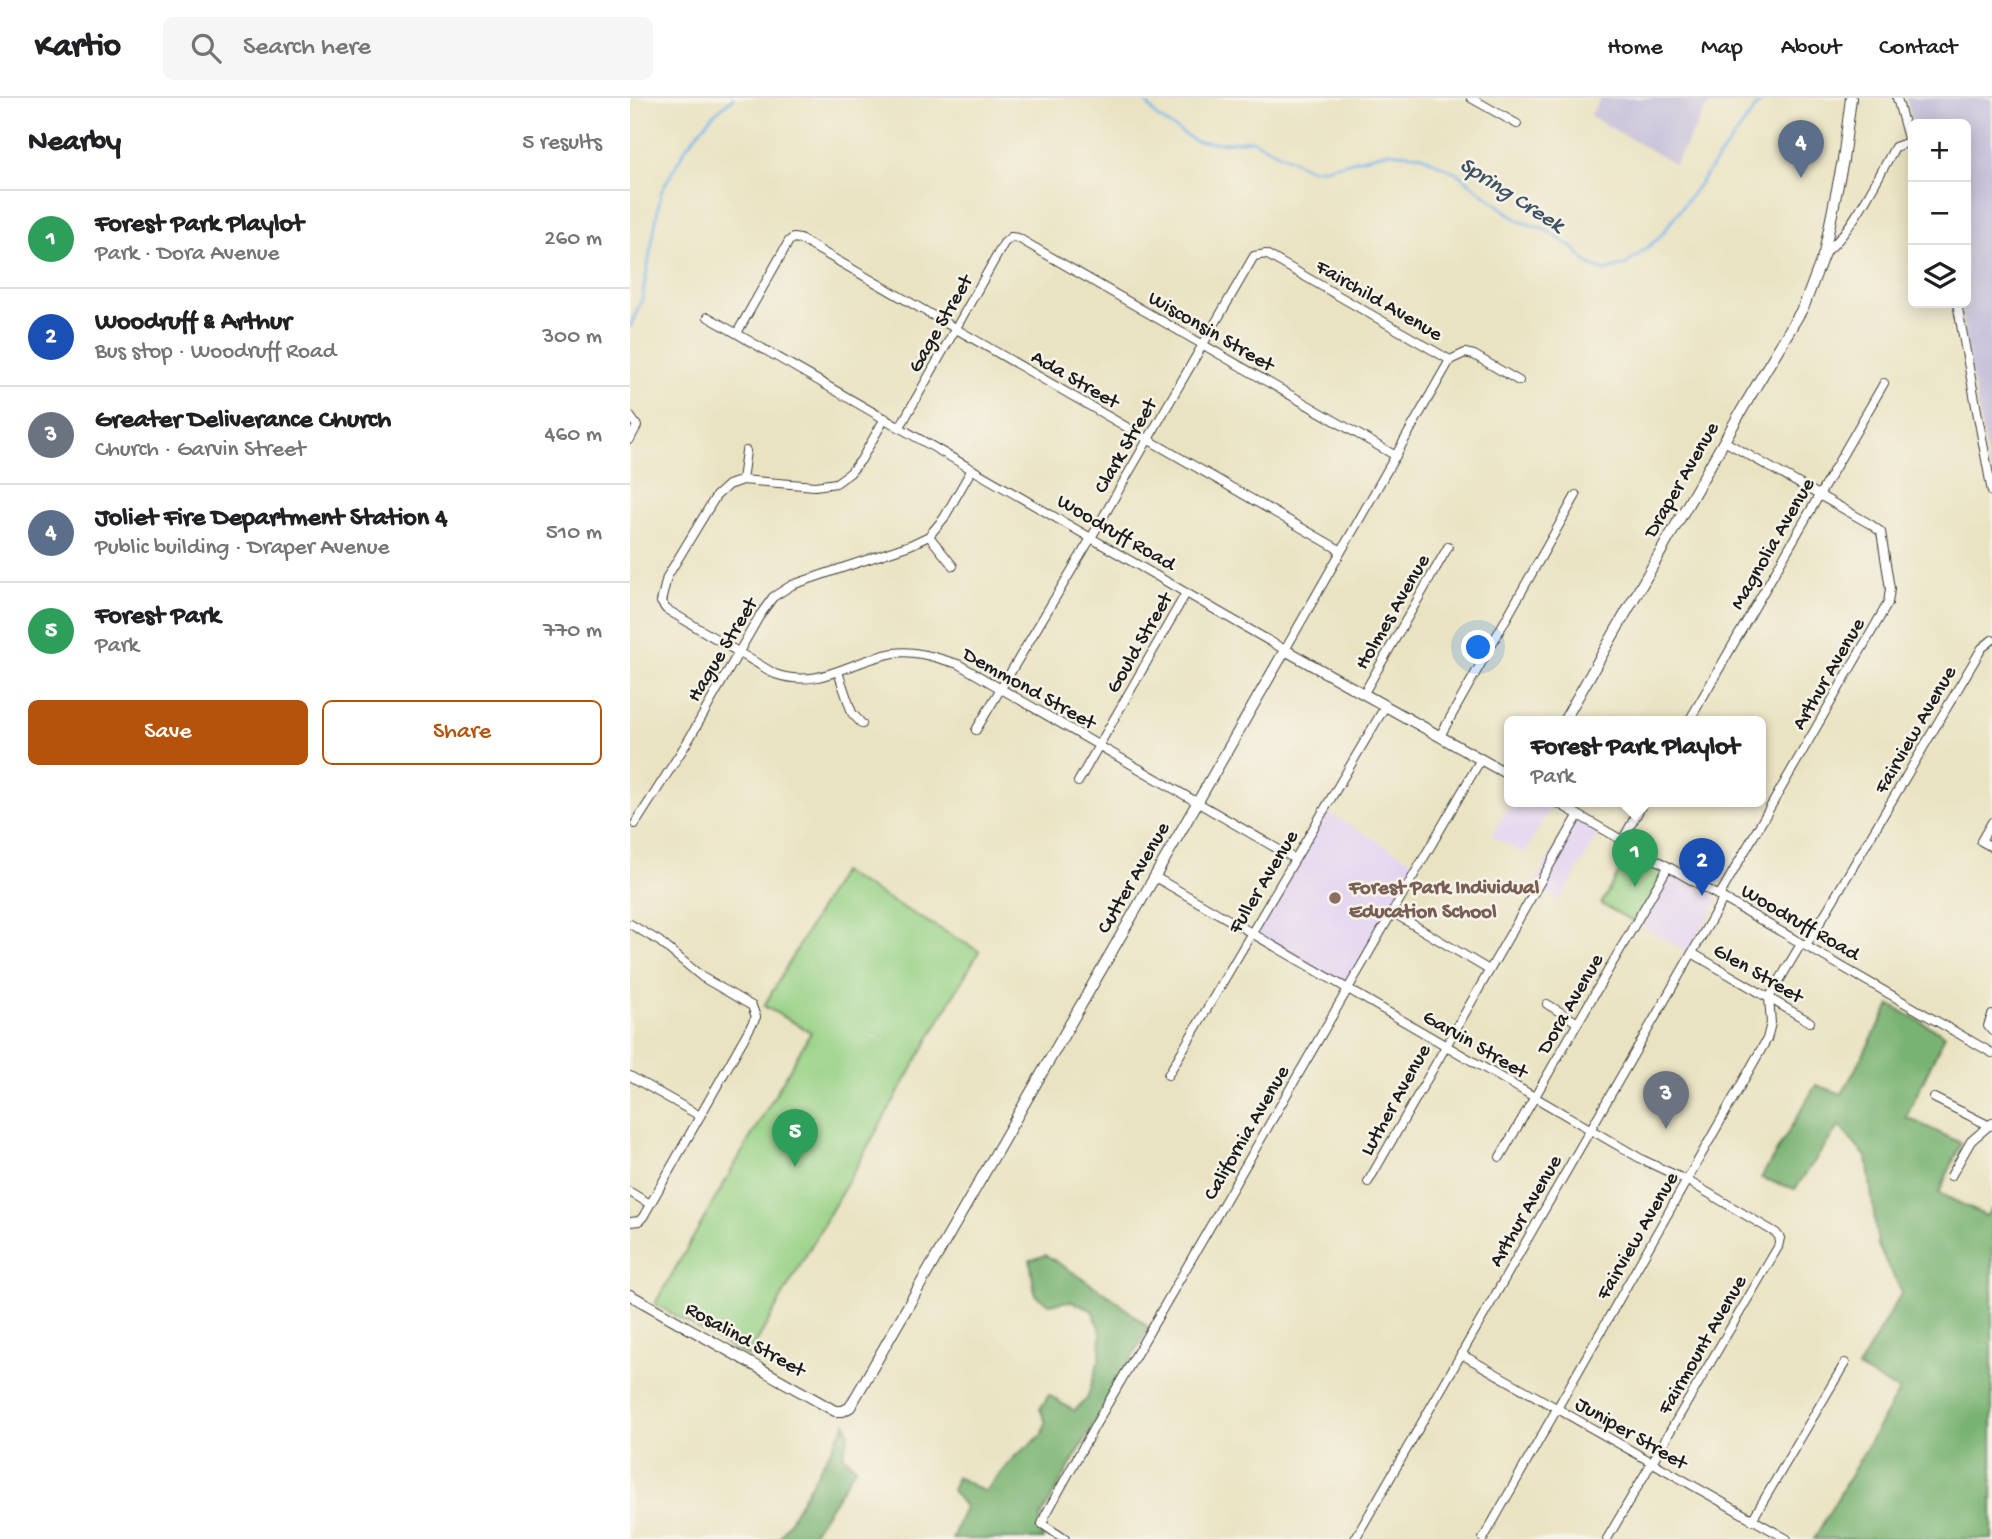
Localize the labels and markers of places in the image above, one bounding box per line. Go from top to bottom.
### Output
pin: 4 [1778,120,1824,178]
pin: 1 [1612,829,1658,887]
pin: 2 [1679,838,1725,896]
place label: Forest Park Individual Education School [1348,877,1540,926]
marker: Forest Park Individual Education School [1327,890,1343,906]
pin: 3 [1643,1071,1689,1129]
pin: 5 [772,1109,818,1167]

